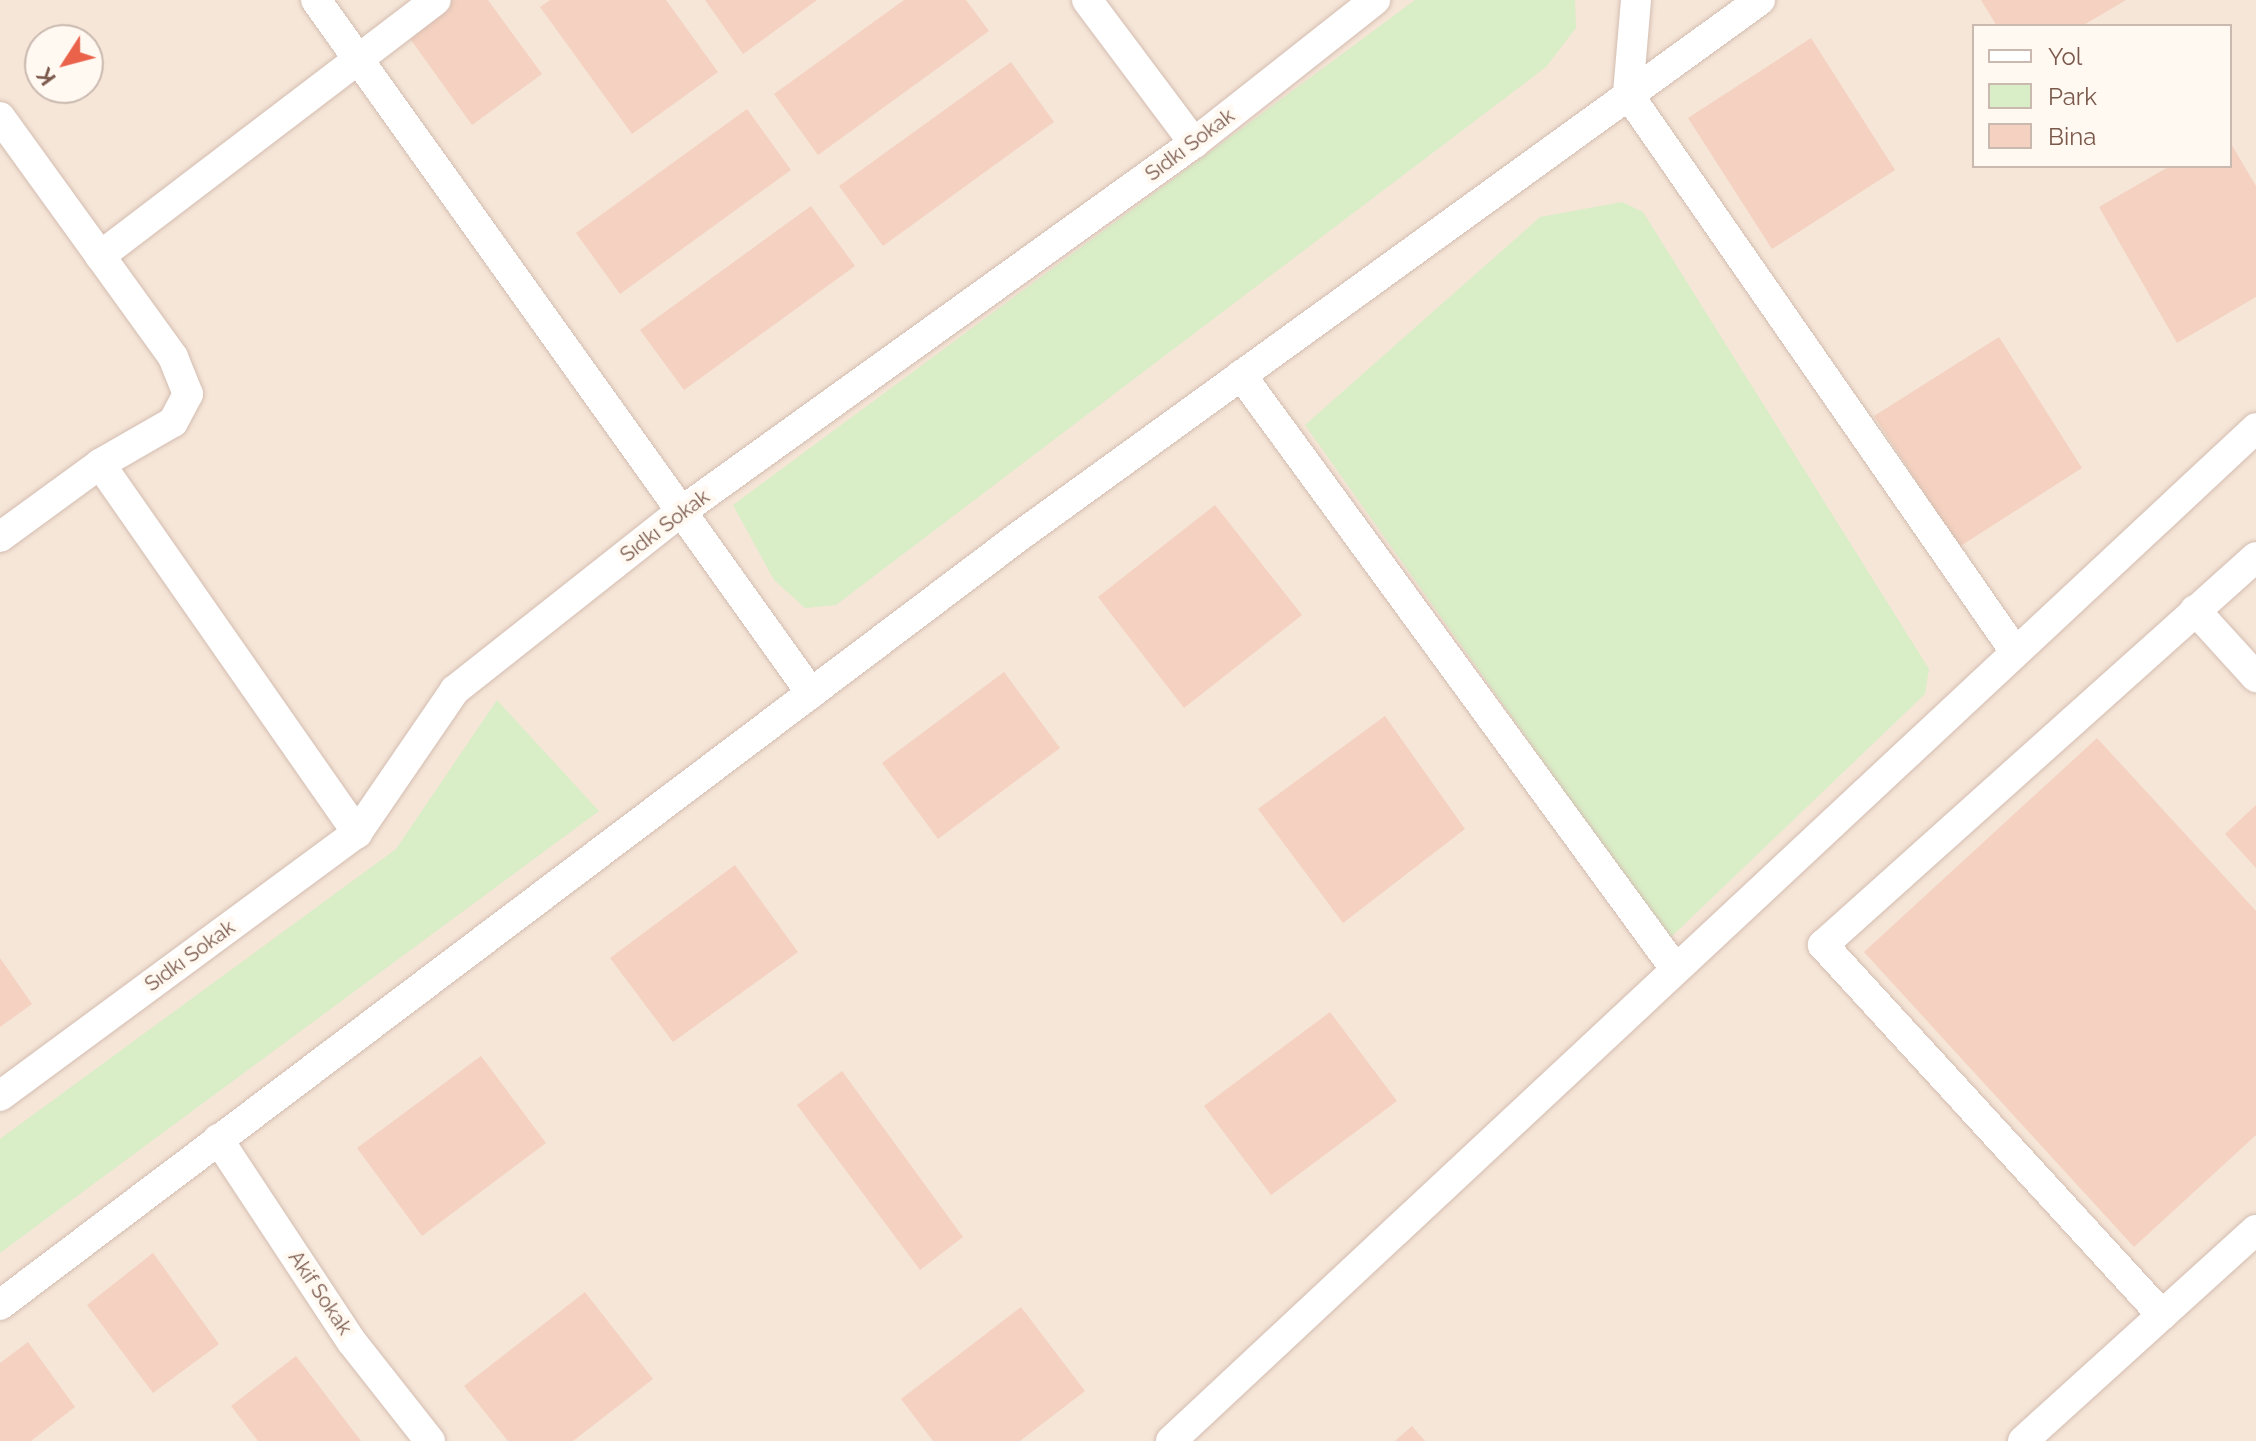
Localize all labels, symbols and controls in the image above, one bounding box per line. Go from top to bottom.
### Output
north arrow [24,24,104,104]
legend [1972,24,2232,168]
text: Yol [2048,42,2082,71]
text: K [31,63,61,91]
text: Park [2048,82,2097,111]
street label: Sıdkı Sokak [1141,104,1239,186]
text: Bina [2048,122,2096,151]
street label: Sıdkı Sokak [616,485,714,567]
street label: Sıdkı Sokak [140,915,240,997]
street label: Akif Sokak [283,1246,357,1340]

